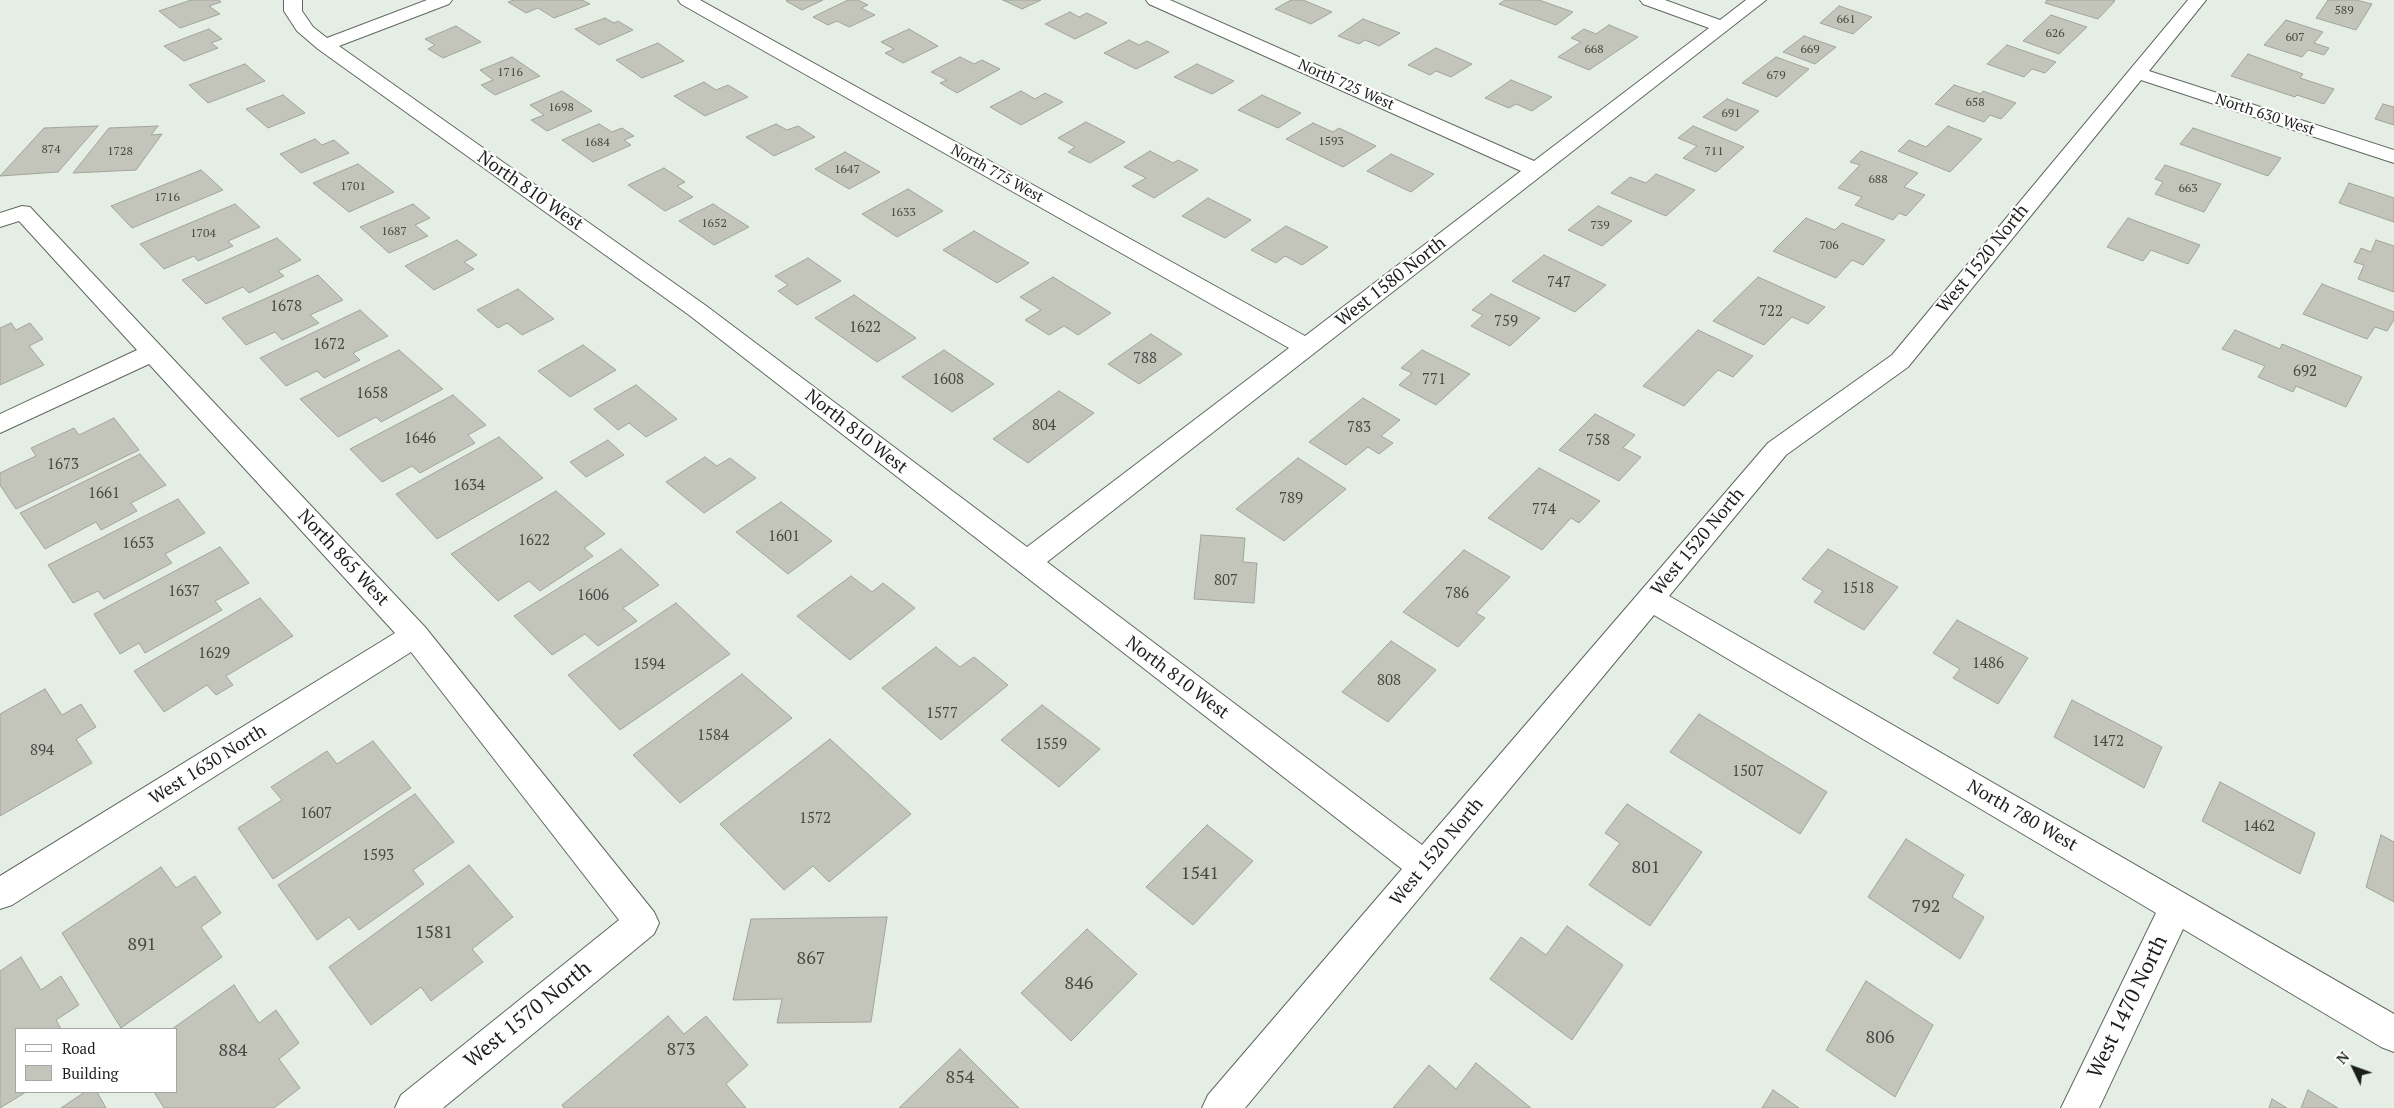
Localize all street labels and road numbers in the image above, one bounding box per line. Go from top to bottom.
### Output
street label: North 725 West [1295,56,1397,114]
street label: North 630 West [2213,90,2317,140]
street label: North 775 West [947,141,1047,207]
street label: North 810 West [473,147,587,235]
street label: West 1520 North [1933,200,2033,318]
street label: West 1580 North [1332,232,1450,332]
street label: North 810 West [801,385,911,479]
street label: West 1520 North [1647,484,1749,600]
street label: North 865 West [293,505,393,611]
street label: North 810 West [1121,632,1233,724]
street label: West 1630 North [146,720,270,810]
street label: North 780 West [1963,776,2081,856]
street label: West 1520 North [1386,794,1488,910]
street label: West 1470 North [2083,931,2173,1083]
street label: West 1570 North [460,956,596,1074]

